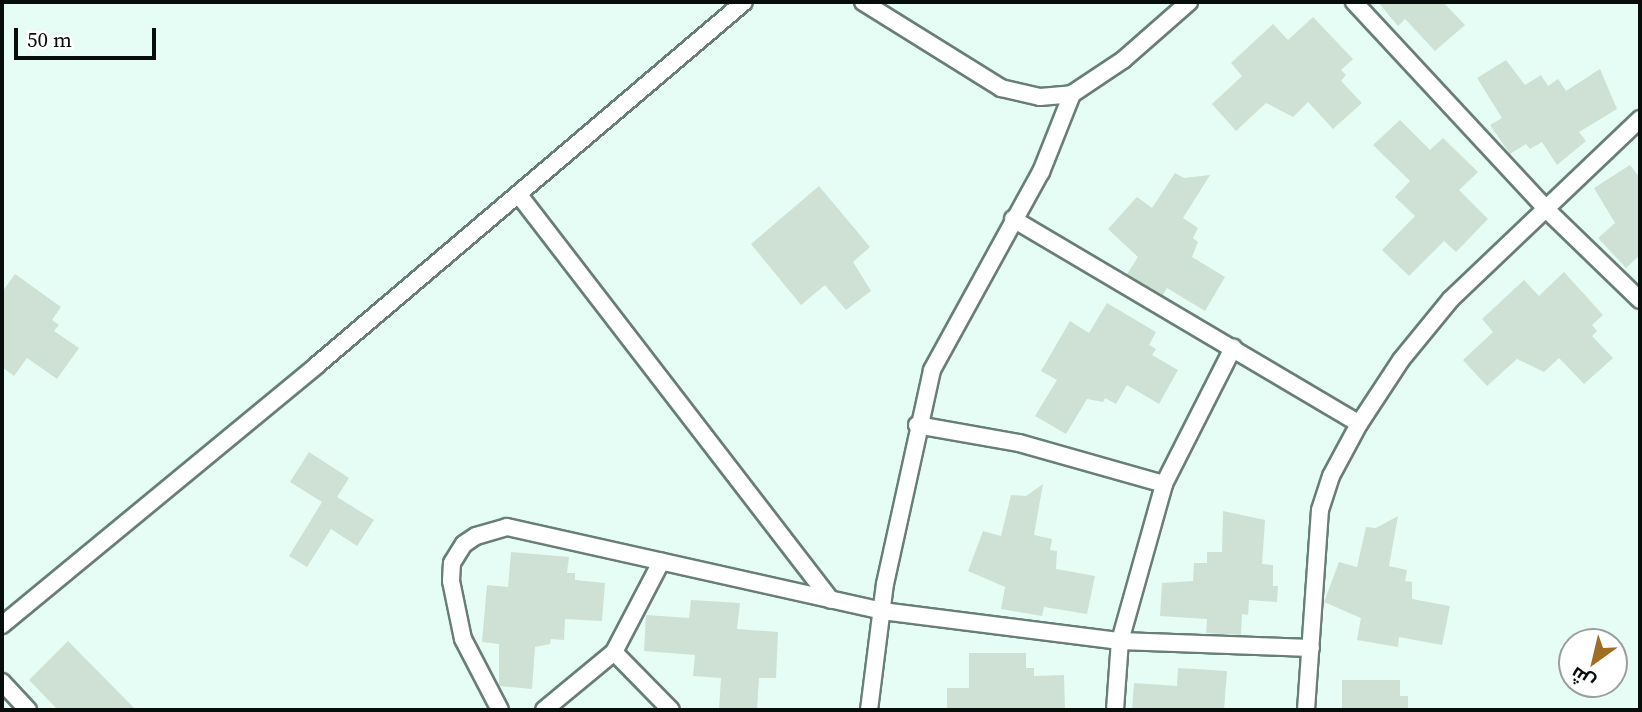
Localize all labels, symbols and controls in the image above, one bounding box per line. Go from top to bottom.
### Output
scale bar [18,14,159,58]
text: 50 m [27,25,72,54]
north arrow [1558,628,1628,698]
text: ش [1565,661,1600,696]

